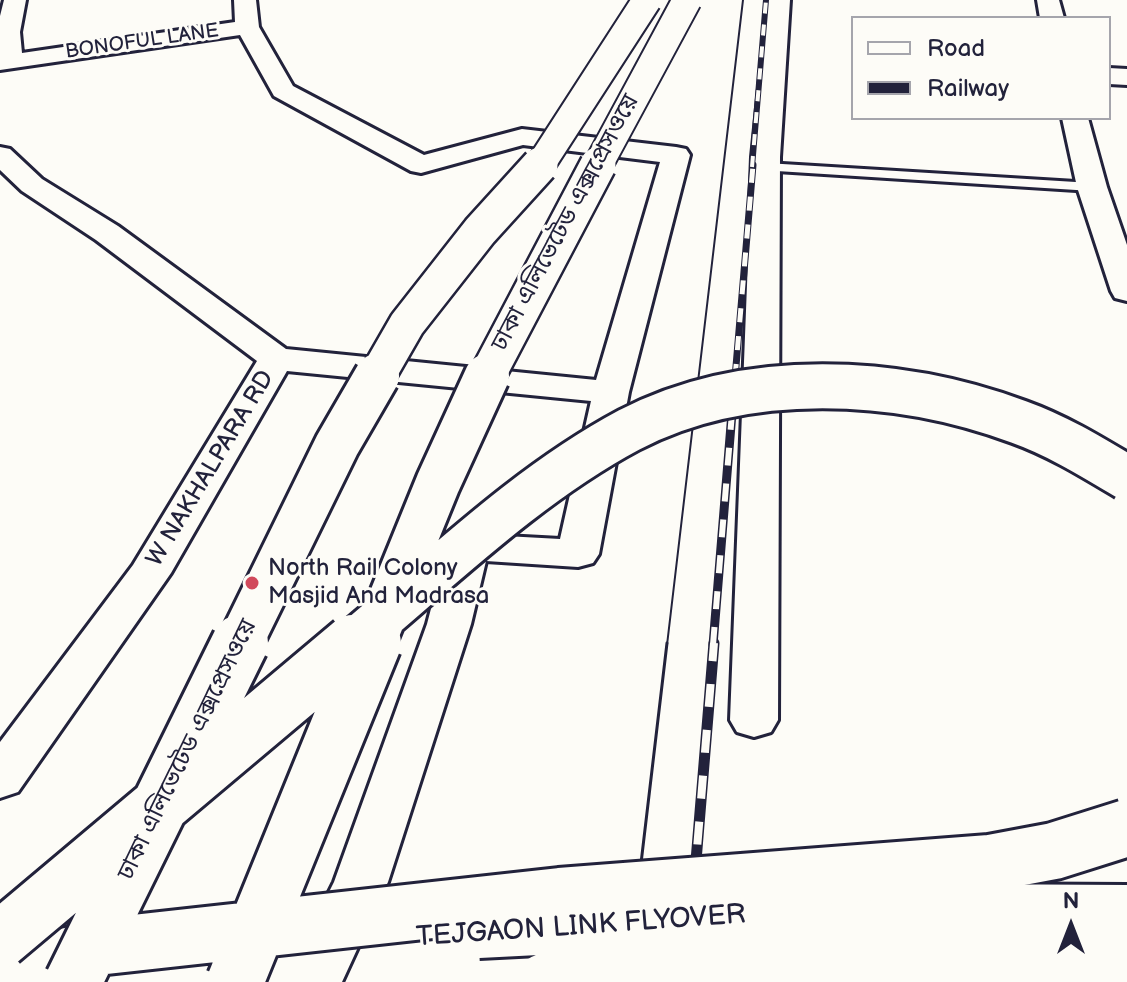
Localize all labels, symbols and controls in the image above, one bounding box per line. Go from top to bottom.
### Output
legend [851,16,1111,120]
street label: BONOFUL LANE [64,19,220,65]
text: Road [927,34,985,63]
text: Railway [927,74,1009,103]
street label: ঢাকা এলিভেটেড এক্সপ্রেসওয়ে [486,90,646,356]
street label: W NAKHALPARA RD [141,366,281,572]
place label: North Rail Colony Masjid And Madrasa [268,555,489,611]
marker: North Rail Colony Masjid And Madrasa [243,574,261,592]
street label: ঢাকা এলিভেটেড এক্সপ্রেসওয়ে [112,615,264,885]
north arrow [1031,886,1111,966]
text: N [1063,888,1079,915]
street label: TEJGAON LINK FLYOVER [415,899,747,955]

